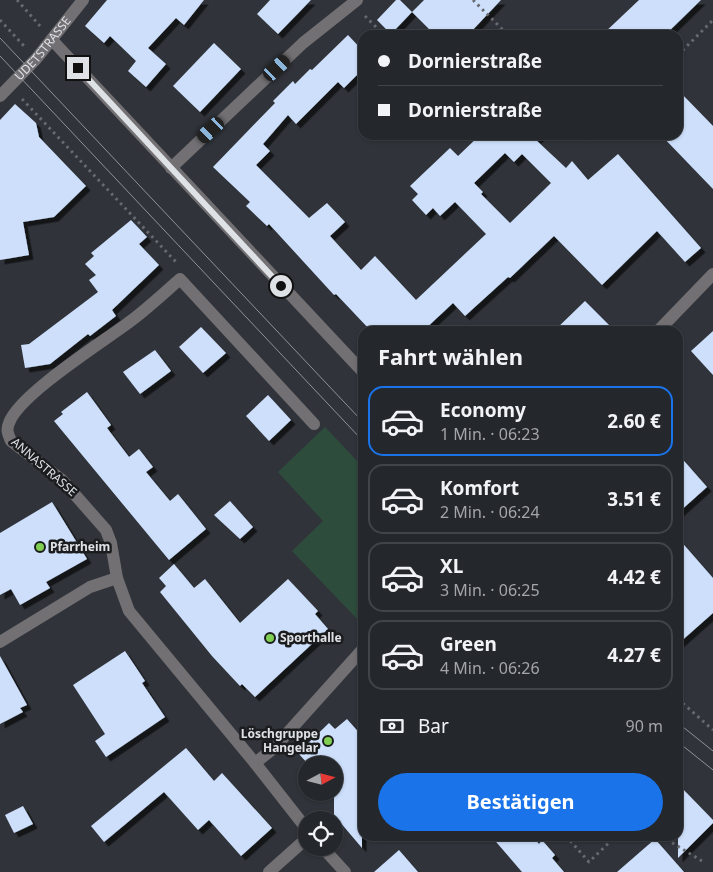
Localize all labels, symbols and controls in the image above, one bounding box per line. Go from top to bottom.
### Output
street label: UDETSTRASSE [11,13,75,84]
text: Dornierstraße [408,48,542,74]
car [260,52,293,84]
route end [67,57,89,79]
text: Dornierstraße [408,97,542,123]
car [194,114,227,146]
route start [270,275,292,297]
text: Fahrt wählen [378,341,523,371]
text: Economy [440,397,526,423]
icon: car [380,399,425,444]
text: 2.60 € [607,408,661,434]
text: 1 Min. · 06:23 [440,423,540,445]
street label: ANNASTRASSE [8,433,81,500]
text: Komfort [440,475,519,501]
icon: car [380,477,425,522]
text: 3.51 € [607,486,661,512]
text: 2 Min. · 06:24 [440,501,540,523]
place label: Pfarrheim [50,538,110,555]
marker: Pfarrheim [34,541,46,553]
text: XL [440,553,463,579]
icon: car [380,555,425,600]
text: 4.42 € [607,564,661,590]
text: 3 Min. · 06:25 [440,579,540,601]
place label: Sporthalle [280,629,342,646]
text: Green [440,631,497,657]
marker: Sporthalle [264,632,276,644]
icon: car [380,633,425,678]
text: 4.27 € [607,642,661,668]
text: 4 Min. · 06:26 [440,657,540,679]
icon: cash [378,712,406,740]
text: Bar [418,713,449,739]
text: 90 m [626,715,663,737]
place label: Löschgruppe Hangelar [241,725,319,756]
marker: Löschgruppe Hangelar [322,735,334,747]
north arrow [298,756,342,801]
map controls [298,756,343,856]
button: Bestätigen [378,773,663,831]
button: locate [298,811,343,856]

